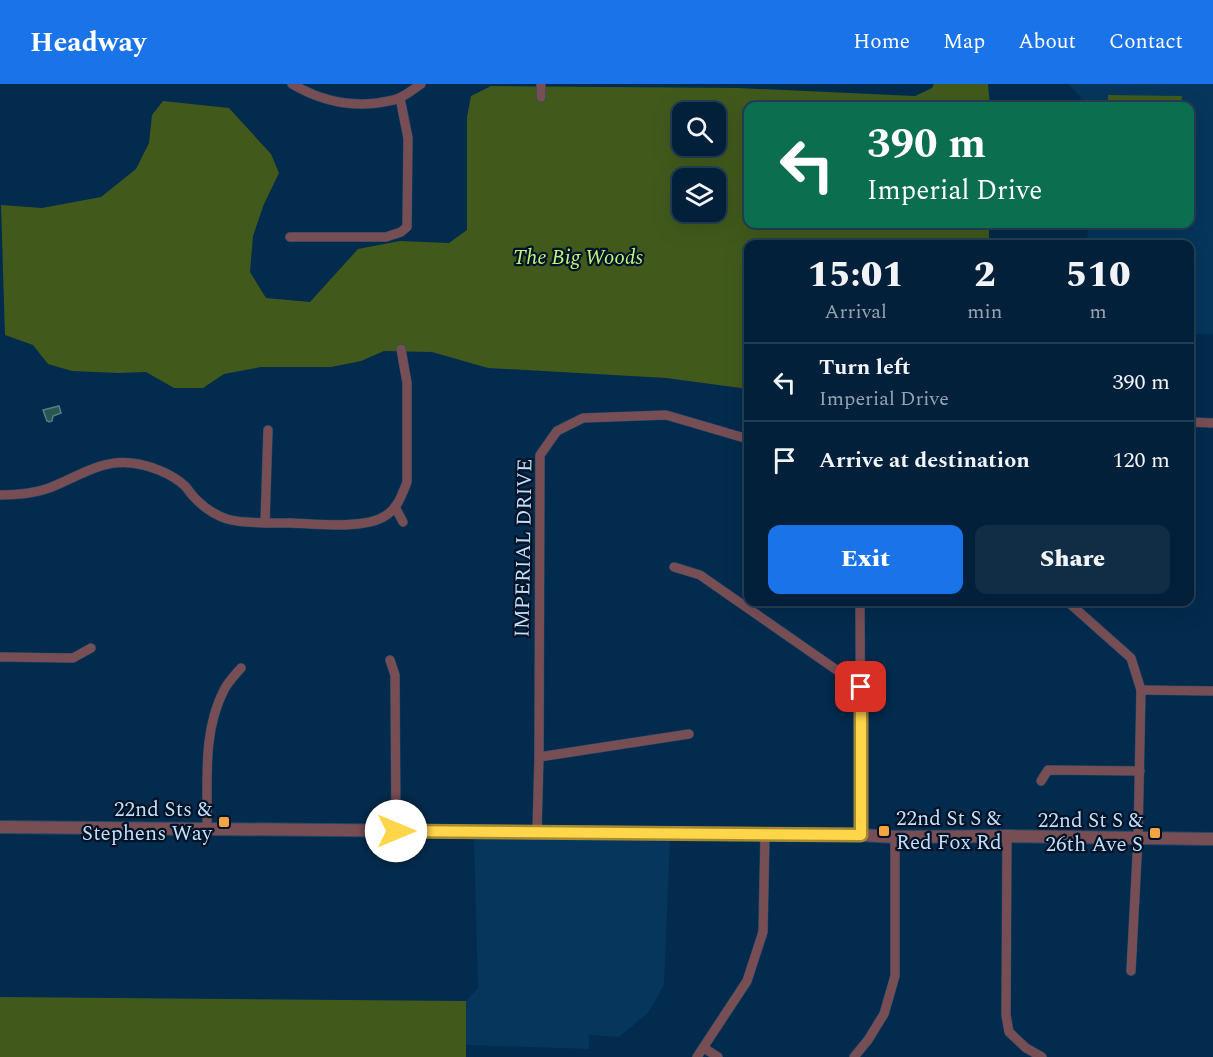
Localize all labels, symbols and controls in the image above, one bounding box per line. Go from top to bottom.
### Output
text: Headway [30,21,146,64]
text: Home [853,26,910,58]
text: Map [943,26,985,58]
text: About [1018,26,1076,58]
text: Contact [1109,26,1183,58]
map controls [672,102,726,222]
button: search [672,102,726,156]
text: 390 m [867,113,986,176]
icon: left [768,126,846,204]
button: layers [672,168,726,222]
text: Imperial Drive [867,170,1042,212]
park label: The Big Woods [513,242,644,274]
text: 15:01 [807,248,904,303]
text: 2 [974,248,996,303]
text: 510 [1066,248,1131,303]
text: Arrival [825,297,887,327]
text: min [967,297,1002,327]
text: m [1090,297,1107,327]
text: Turn left [819,351,911,384]
icon: left [768,366,801,399]
text: 390 m [1113,366,1170,399]
text: Imperial Drive [819,384,949,414]
icon: arrive [768,444,801,477]
text: Arrive at destination [819,444,1030,477]
text: 120 m [1113,444,1170,477]
street label: IMPERIAL DRIVE [506,458,542,638]
button: Exit [768,525,963,594]
button: Share [975,525,1170,594]
pin [835,661,886,712]
icon: arrive [844,670,877,703]
place label: 22nd Sts & Stephens Way [82,794,213,850]
position arrow [364,799,428,863]
place label: 22nd St S & Red Fox Rd [896,803,1002,859]
place label: 22nd St S & 26th Ave S [1038,805,1143,861]
marker: 22nd Sts & Stephens Way [217,815,231,829]
marker: 22nd St S & Red Fox Rd [877,824,891,838]
marker: 22nd St S & 26th Ave S [1148,826,1162,840]

